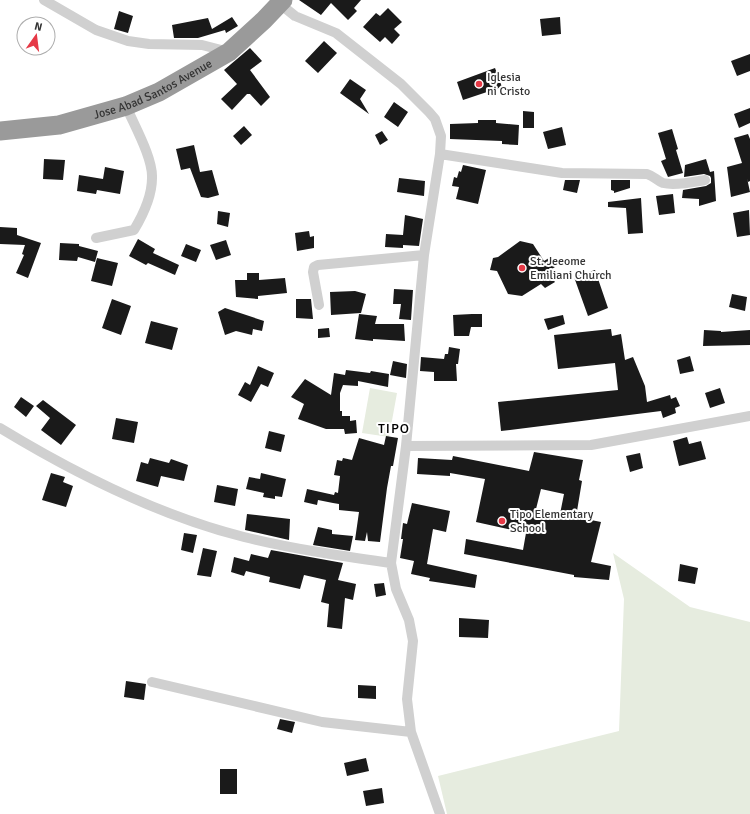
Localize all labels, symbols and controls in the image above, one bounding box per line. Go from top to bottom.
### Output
north arrow [16,16,56,56]
text: N [33,20,44,34]
street label: Jose Abad Santos Avenue [92,56,215,123]
place label: Iglesia ni Cristo [487,70,530,99]
marker: Iglesia ni Cristo [474,79,484,89]
place label: St. Jeeome Emiliani Church [530,254,612,283]
marker: St. Jeeome Emiliani Church [517,263,527,273]
district label: TIPO [378,420,410,437]
place label: Tipo Elementary School [510,507,594,536]
marker: Tipo Elementary School [497,516,507,526]

